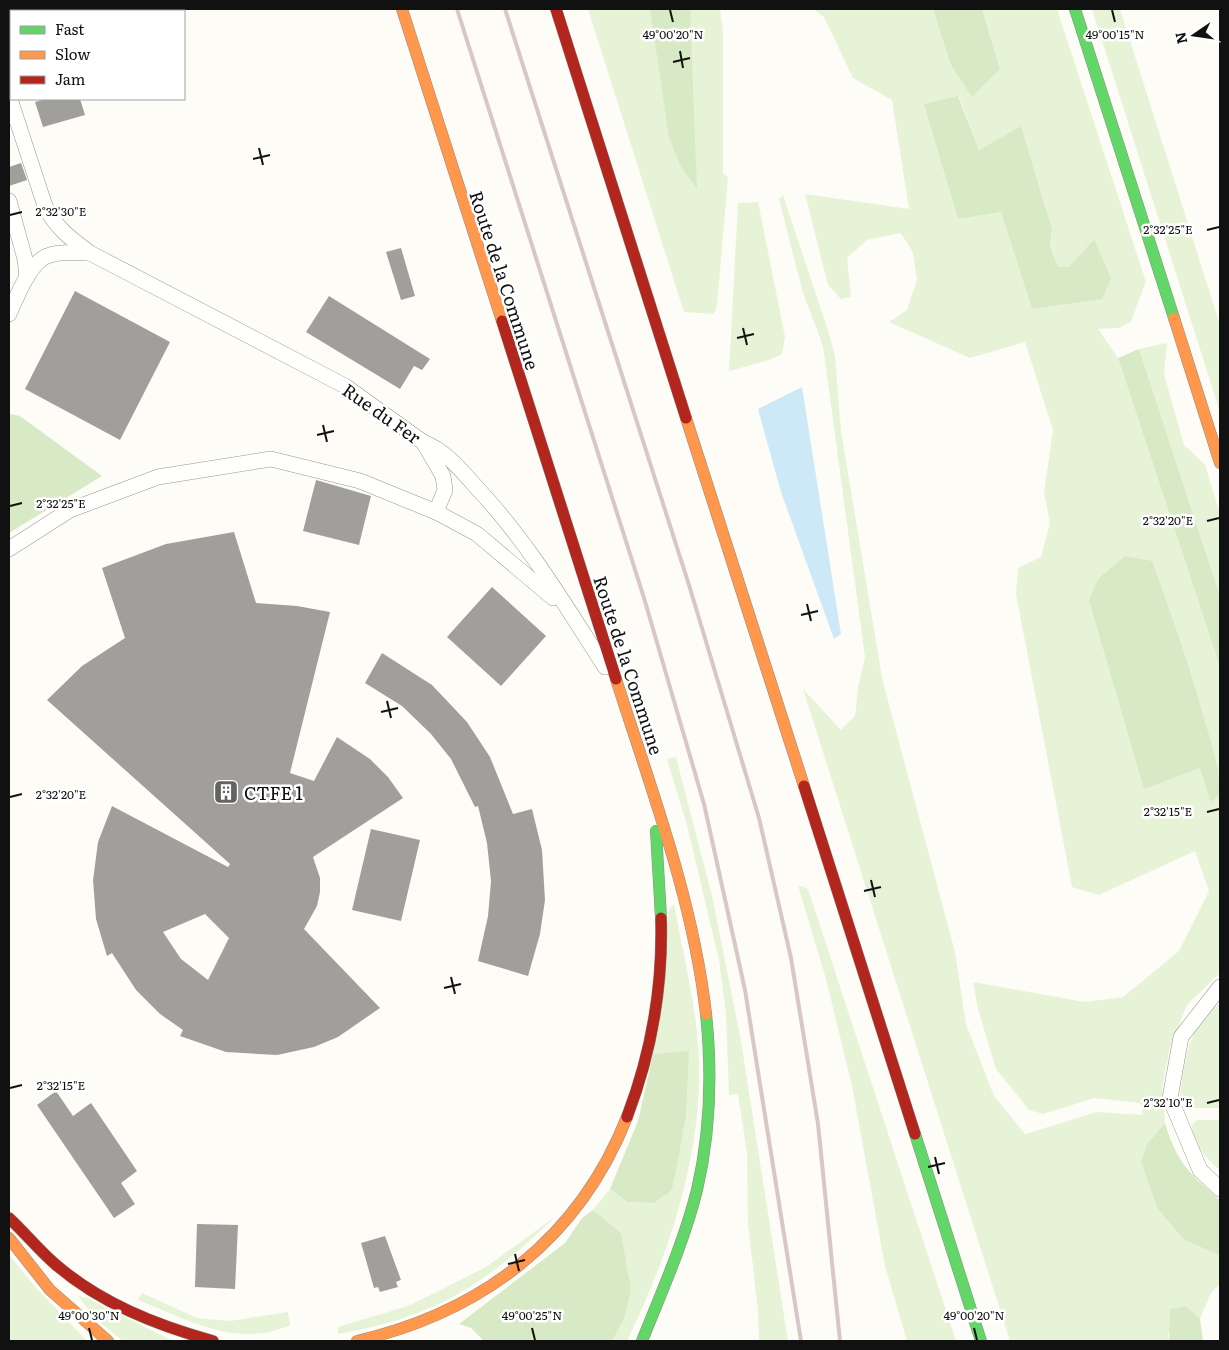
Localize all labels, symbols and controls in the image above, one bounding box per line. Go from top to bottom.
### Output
legend [10,10,185,100]
north arrow [1169,10,1219,60]
text: Fast [55,17,84,40]
text: 49°00'20"N [642,25,704,43]
text: 49°00'15"N [1085,25,1145,43]
text: N [1169,30,1191,46]
text: Slow [55,42,90,65]
text: Jam [55,67,86,90]
street label: Route de la Commune [463,187,547,373]
text: 2°32'30"E [36,202,87,220]
text: 2°32'25"E [1143,220,1193,238]
street label: Rue du Fer [337,376,427,450]
text: 2°32'25"E [36,494,86,512]
text: 2°32'20"E [1143,511,1194,529]
street label: Route de la Commune [587,572,671,758]
building icon: CTFE 1 [213,779,239,805]
place label: CTFE 1 [244,779,303,806]
text: 2°32'20"E [36,785,87,803]
text: 2°32'15"E [1144,802,1193,820]
text: 2°32'15"E [37,1076,86,1094]
text: 2°32'10"E [1143,1093,1193,1111]
text: 49°00'30"N [58,1306,120,1324]
text: 49°00'25"N [502,1306,562,1324]
text: 49°00'20"N [943,1306,1005,1324]

